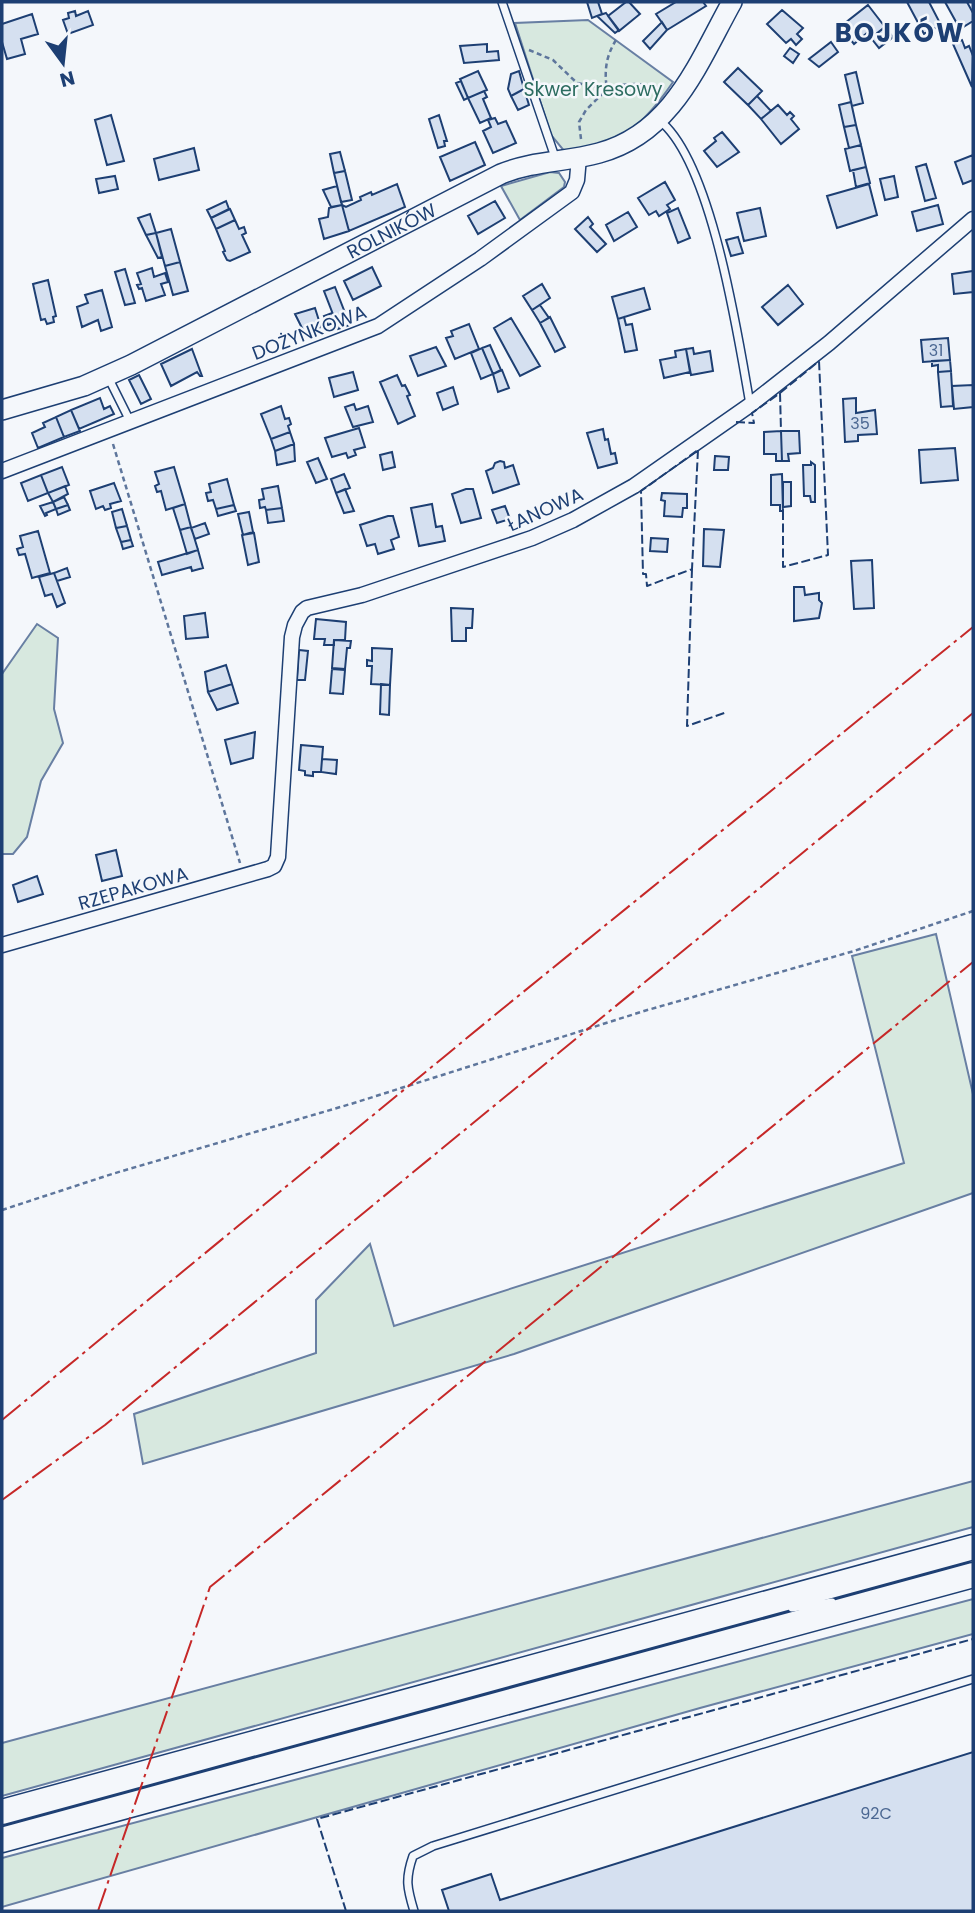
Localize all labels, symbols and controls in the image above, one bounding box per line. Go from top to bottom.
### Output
district label: BOJKÓW [835,15,965,51]
north arrow [28,28,98,98]
text: N [57,64,78,94]
park label: Skwer Kresowy [523,76,663,103]
street label: ROLNIKÓW [342,196,442,265]
street label: DOŻYNKOWA [248,298,371,367]
house number: 31 [929,339,943,362]
house number: 35 [850,412,870,435]
street label: ŁANOWA [503,481,588,538]
street label: RZEPAKOWA [75,860,191,917]
house number: 92C [860,1802,892,1825]

